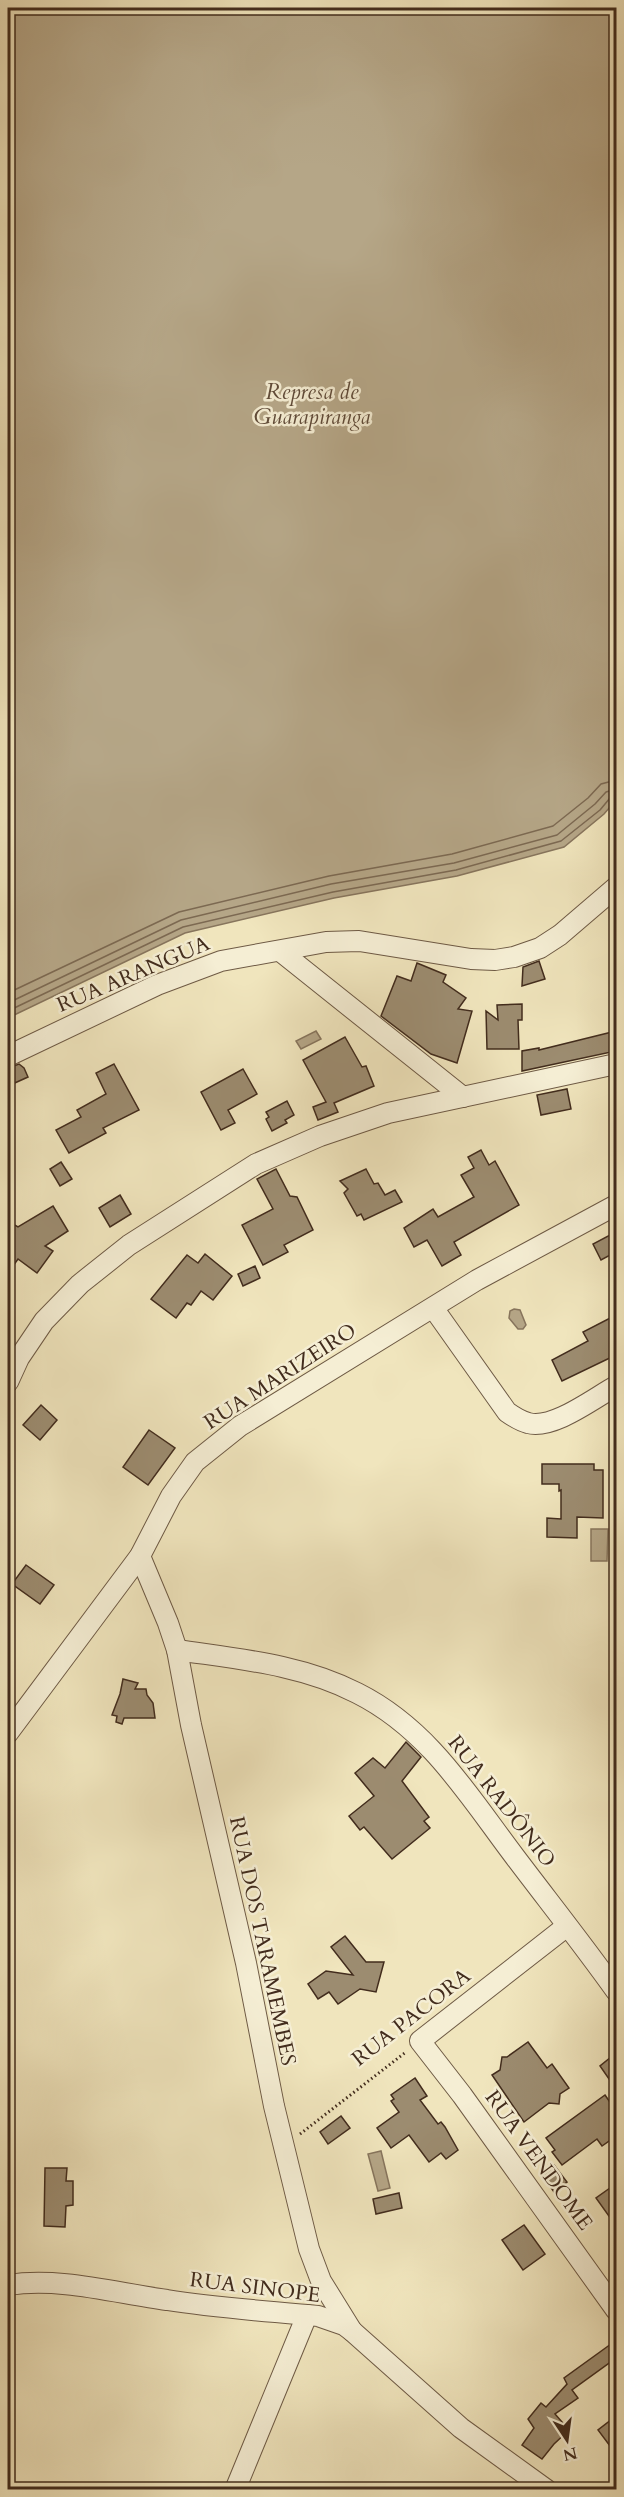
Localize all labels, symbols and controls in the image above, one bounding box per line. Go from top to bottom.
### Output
water label: Represa de Guarapiranga [254,377,371,432]
street label: RUA ARANGUA [52,929,214,1020]
street label: RUA MARIZEIRO [198,1316,362,1437]
street label: RUA RADÔNIO [441,1729,562,1873]
street label: RUA DOS TARAMEMBES [222,1814,303,2068]
street label: RUA PACORA [346,1962,477,2073]
street label: RUA VENDOME [478,2084,599,2236]
street label: RUA SINOPE [188,2265,322,2310]
north arrow [537,2410,597,2470]
text: N [561,2441,579,2466]

